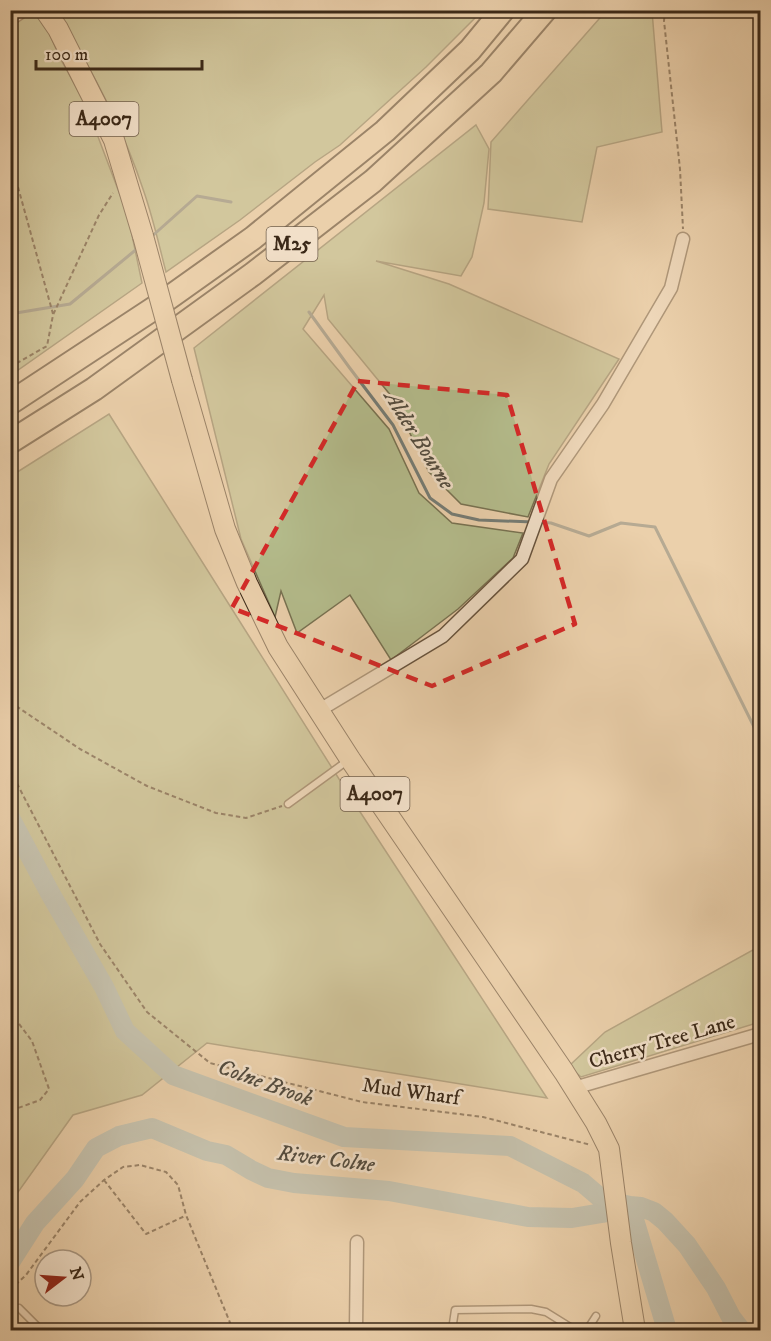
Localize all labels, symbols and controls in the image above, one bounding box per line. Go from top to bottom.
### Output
scale bar [36,33,202,71]
text: 100 m [45,44,88,66]
road number: A4007 [70,102,138,136]
road number: M25 [266,227,318,261]
water label: Alder Bourne [376,383,460,495]
road number: A4007 [340,777,410,811]
street label: Cherry Tree Lane [586,1009,738,1075]
water label: Colne Brook [214,1053,317,1113]
street label: Mud Wharf [361,1072,465,1112]
water label: River Colne [275,1140,377,1178]
north arrow [33,1248,93,1308]
text: N [65,1265,88,1283]

